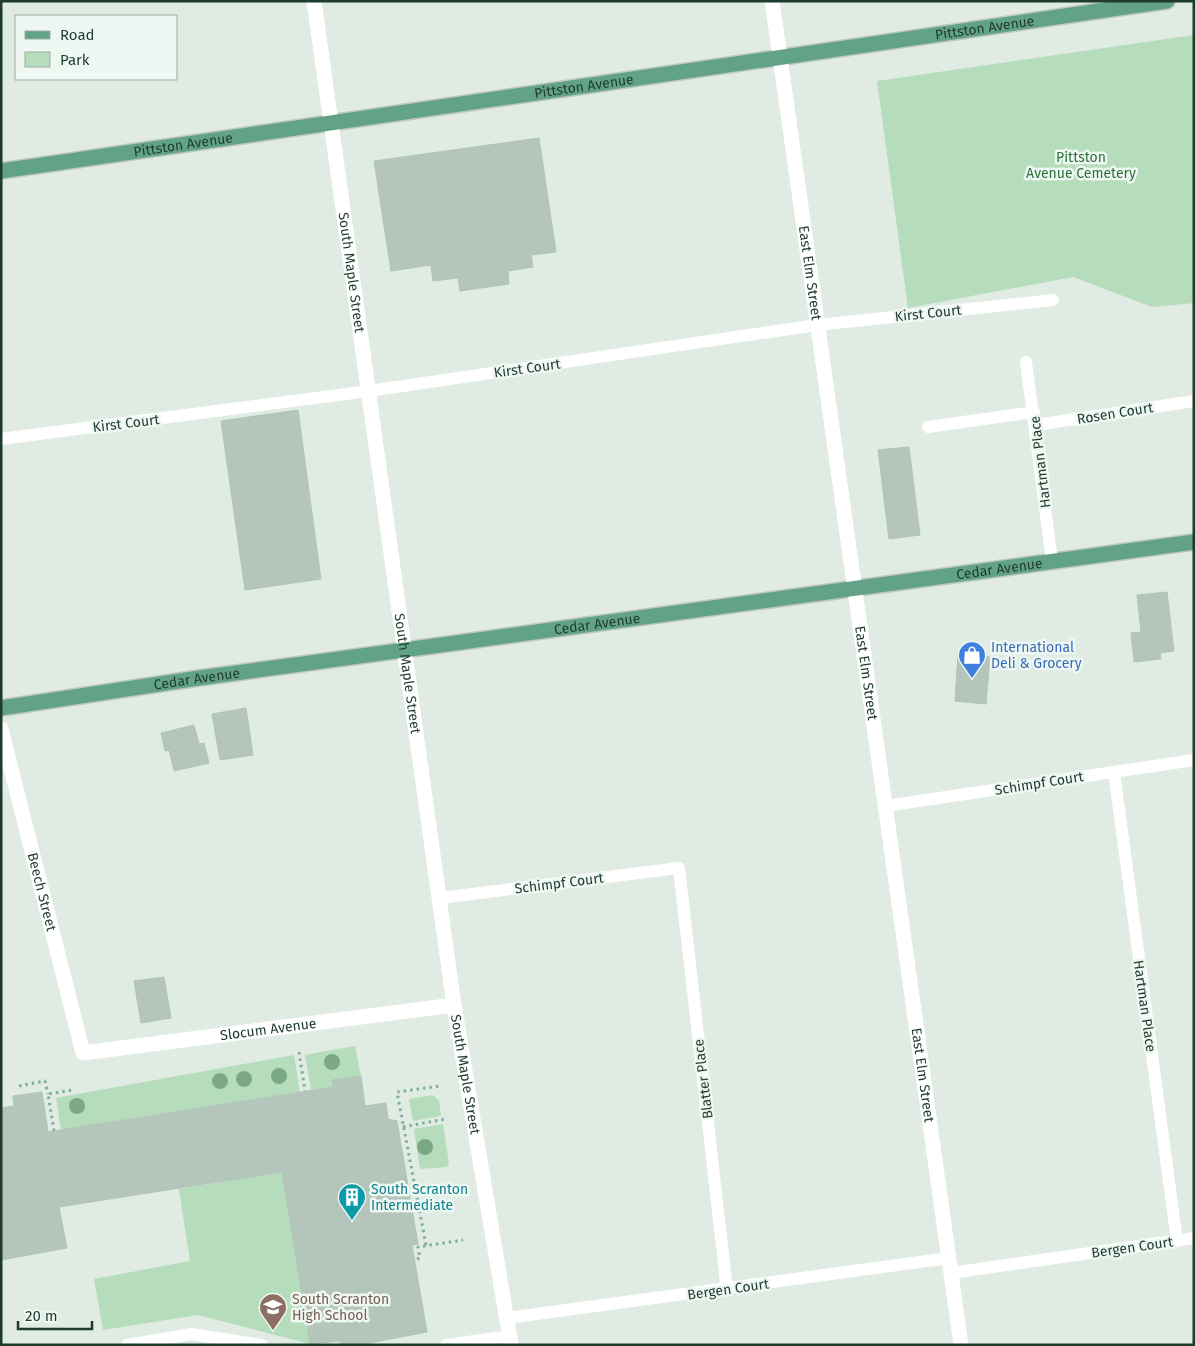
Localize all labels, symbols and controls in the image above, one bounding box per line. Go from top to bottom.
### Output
street label: Pittston Avenue [934,12,1036,44]
legend [15,15,178,80]
text: Road [60,26,95,44]
text: Park [60,51,90,69]
street label: Pittston Avenue [533,71,635,102]
street label: Pittston Avenue [132,129,234,161]
park label: Pittston Avenue Cemetery [1026,149,1136,182]
street label: South Maple Street [335,211,368,335]
street label: East Elm Street [795,225,825,322]
street label: Kirst Court [894,301,963,325]
street label: Kirst Court [493,355,562,382]
street label: Rosen Court [1076,399,1155,428]
street label: Kirst Court [92,411,161,436]
street label: Hartman Place [1026,415,1055,509]
street label: Cedar Avenue [955,555,1044,583]
street label: Cedar Avenue [553,610,641,638]
street label: South Maple Street [390,612,424,736]
street label: East Elm Street [851,625,881,722]
place label: International Deli & Grocery [991,639,1082,672]
shop icon: International Deli & Grocery [957,640,987,679]
street label: Cedar Avenue [153,664,241,694]
street label: Schimpf Court [994,768,1086,799]
street label: Beech Street [24,851,60,934]
street label: Schimpf Court [514,869,605,897]
street label: Hartman Place [1130,959,1159,1053]
street label: South Maple Street [447,1013,484,1137]
street label: Slocum Avenue [219,1015,317,1044]
street label: East Elm Street [908,1027,938,1124]
street label: Blatter Place [690,1038,717,1120]
place label: South Scranton Intermediate [371,1181,468,1214]
building icon: South Scranton Intermediate [337,1182,367,1221]
street label: Bergen Court [1090,1233,1175,1262]
street label: Bergen Court [686,1275,771,1304]
place label: South Scranton High School [292,1291,389,1324]
school or university icon: South Scranton High School [258,1292,288,1331]
scale bar [18,1298,91,1330]
text: 20 m [25,1307,58,1325]

